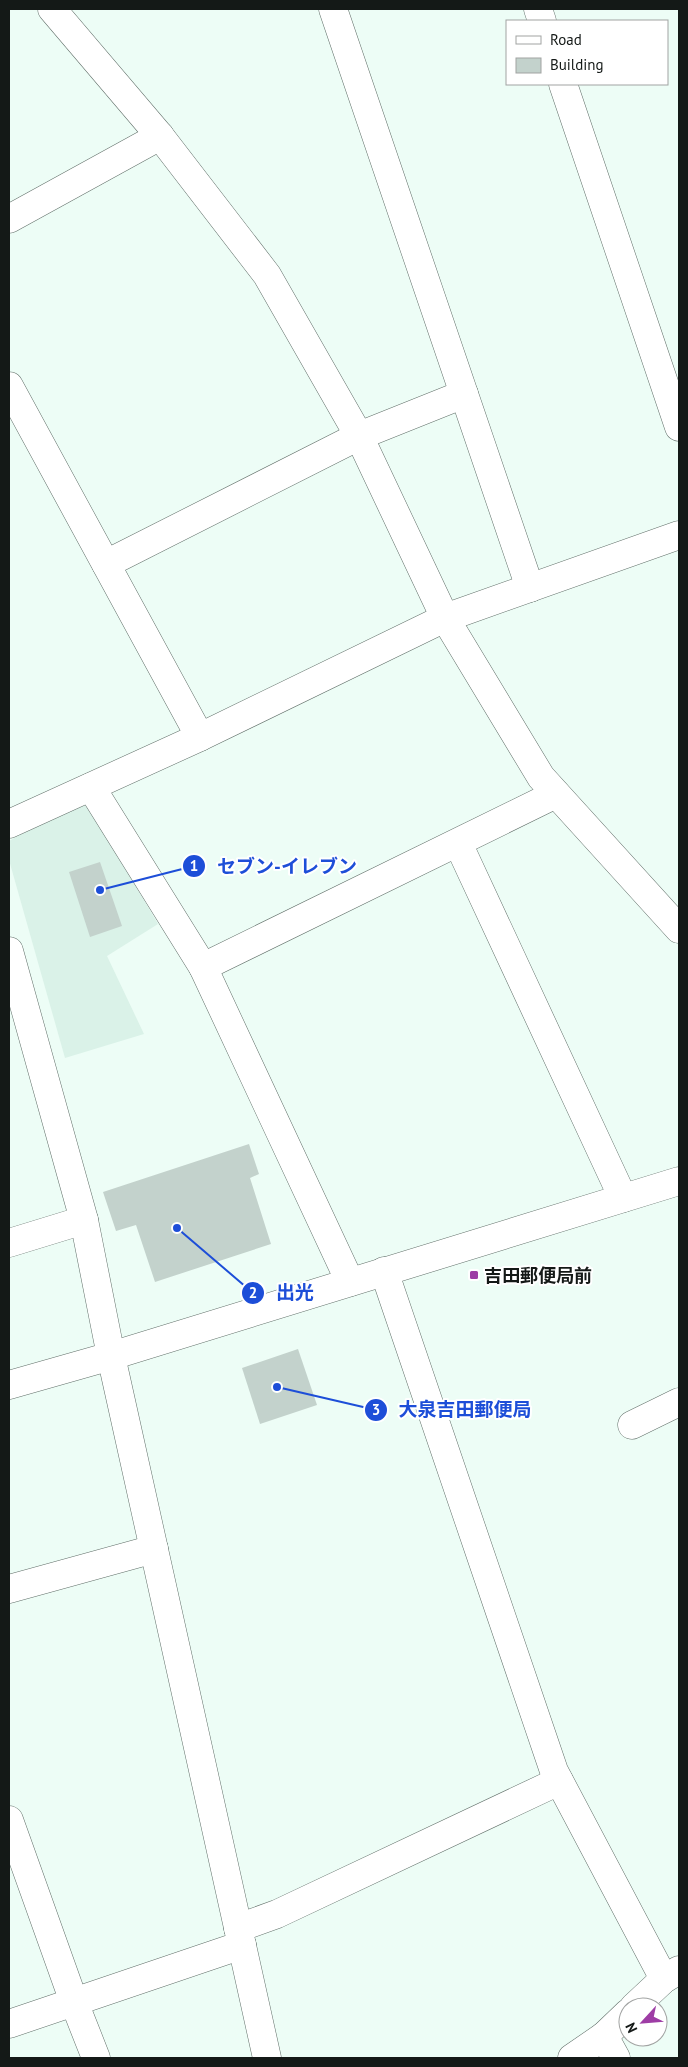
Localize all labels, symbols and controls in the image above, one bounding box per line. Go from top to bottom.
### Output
legend [506,20,668,85]
text: Road [550,30,582,49]
text: Building [550,55,604,74]
callout: セブン-イレブン [182,849,367,883]
text: セブン-イレブン [217,854,357,878]
text: 1 [190,856,198,875]
place label: 吉田郵便局前 [484,1264,592,1287]
marker: 吉田郵便局前 [468,1269,480,1281]
callout: 出光 [241,1276,324,1310]
text: 出光 [276,1280,314,1304]
text: 2 [249,1283,257,1302]
callout: 大泉吉田郵便局 [364,1393,542,1427]
text: 大泉吉田郵便局 [398,1397,532,1421]
text: 3 [372,1400,380,1419]
north arrow [618,1997,668,2047]
text: N [621,2020,641,2036]

